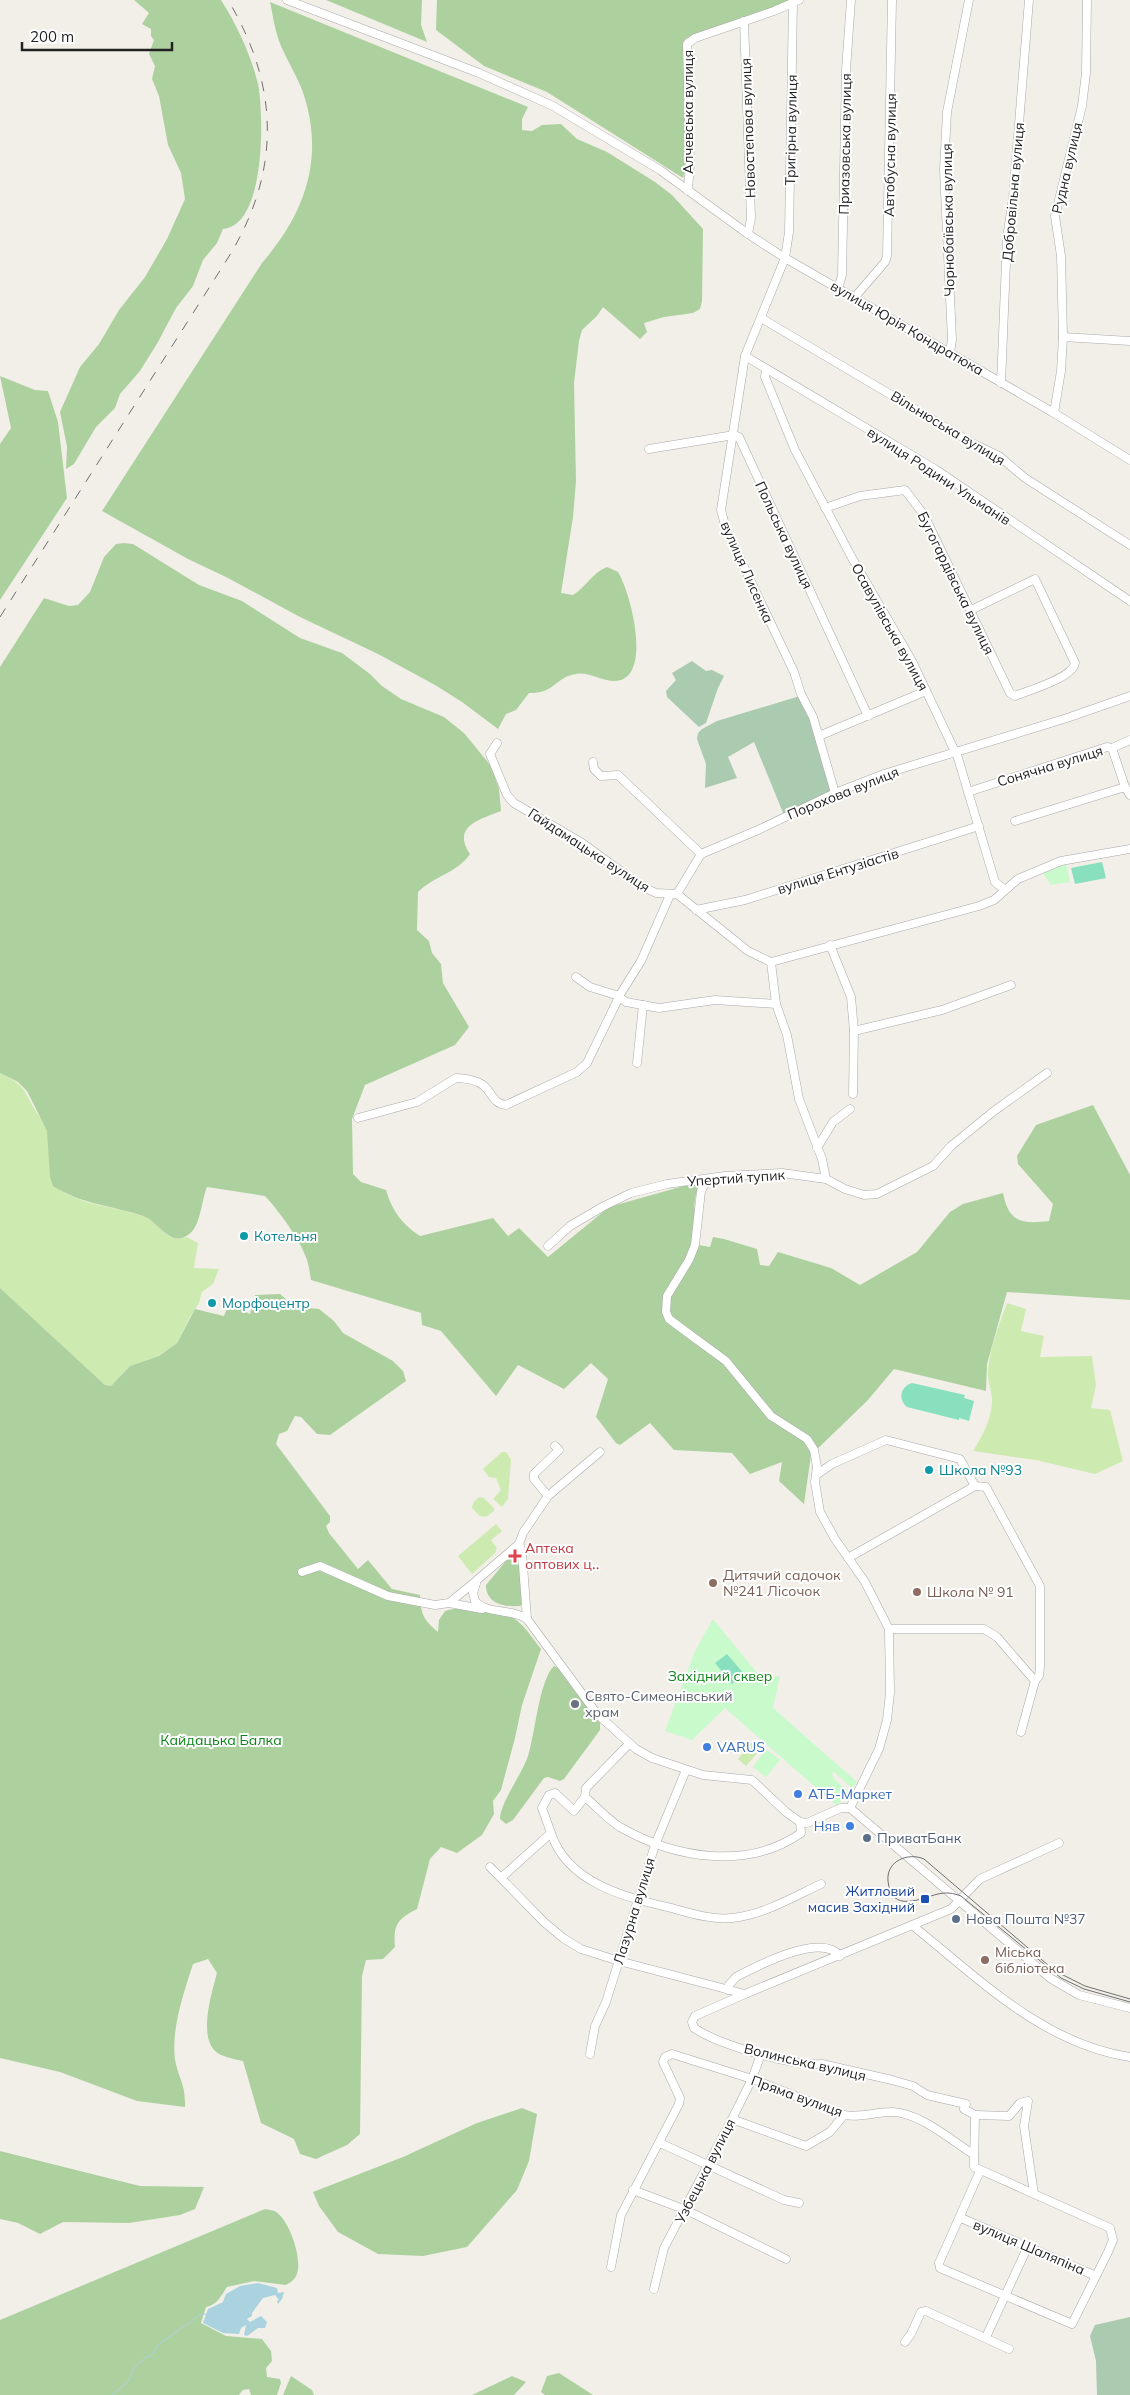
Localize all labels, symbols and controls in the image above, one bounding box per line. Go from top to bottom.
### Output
scale bar [22,20,172,52]
text: 200 m [30,27,74,46]
street label: Алчевська вулиця [679,50,697,174]
street label: Новостепова вулиця [737,58,759,198]
street label: Приазовська вулиця [835,73,855,215]
street label: Тригірна вулиця [781,74,801,186]
street label: Автобусна вулиця [880,93,900,217]
street label: Рудна вулиця [1048,120,1086,216]
street label: Добровільна вулиця [998,122,1028,262]
street label: Чорнобаївська вулиця [938,143,958,297]
street label: вулиця Юрія Кондратюка [827,277,987,379]
street label: Вільнюська вулиця [887,387,1009,469]
street label: вулиця Родини Ульманів [864,423,1014,529]
street label: Польська вулиця [751,478,817,592]
street label: Бугогардівська вулиця [914,509,998,657]
street label: вулиця Лисенка [716,518,778,626]
street label: Осавулівська вулиця [847,560,933,694]
street label: Сонячна вулиця [995,741,1105,791]
street label: Порохова вулиця [785,762,901,824]
street label: Гайдамацька вулиця [525,804,653,896]
street label: вулиця Ентузіастів [775,844,901,898]
street label: Упертий тупик [685,1166,786,1190]
place label: Котельня [254,1227,317,1245]
marker: Котельня [238,1230,250,1242]
place label: Морфоцентр [222,1294,310,1312]
marker: Морфоцентр [206,1297,218,1309]
place label: Школа №93 [939,1461,1022,1479]
marker: Школа №93 [923,1464,935,1476]
place label: Аптека оптових ц‥ [525,1539,599,1573]
marker: Аптека оптових ц‥ [509,1550,521,1562]
place label: Дитячий садочок №241 Лісочок [723,1566,841,1600]
marker: Дитячий садочок №241 Лісочок [707,1577,719,1589]
place label: Школа № 91 [927,1583,1014,1601]
marker: Школа № 91 [911,1586,923,1598]
park label: Західний сквер [668,1667,772,1685]
place label: Свято-Симеонівський храм [585,1687,733,1721]
marker: Свято-Симеонівський храм [569,1698,581,1710]
park label: Кайдацька Балка [160,1731,282,1749]
place label: VARUS [717,1738,765,1756]
marker: VARUS [701,1741,713,1753]
place label: АТБ-Маркет [808,1785,892,1803]
marker: АТБ-Маркет [792,1788,804,1800]
place label: Няв [814,1817,840,1835]
marker: Няв [844,1820,856,1832]
place label: ПриватБанк [877,1829,962,1847]
marker: ПриватБанк [861,1832,873,1844]
street label: Лазурна вулиця [609,1855,659,1967]
place label: Житловий масив Західний [808,1882,915,1916]
marker: Житловий масив Західний [919,1893,931,1905]
place label: Нова Пошта №37 [966,1910,1086,1928]
marker: Нова Пошта №37 [950,1913,962,1925]
place label: Міська бібліотека [995,1943,1065,1977]
marker: Міська бібліотека [979,1954,991,1966]
street label: Волинська вулиця [742,2039,868,2085]
street label: Пряма вулиця [749,2071,845,2121]
street label: Узбецька вулиця [670,2115,739,2227]
street label: вулиця Шаляпіна [970,2215,1088,2279]

